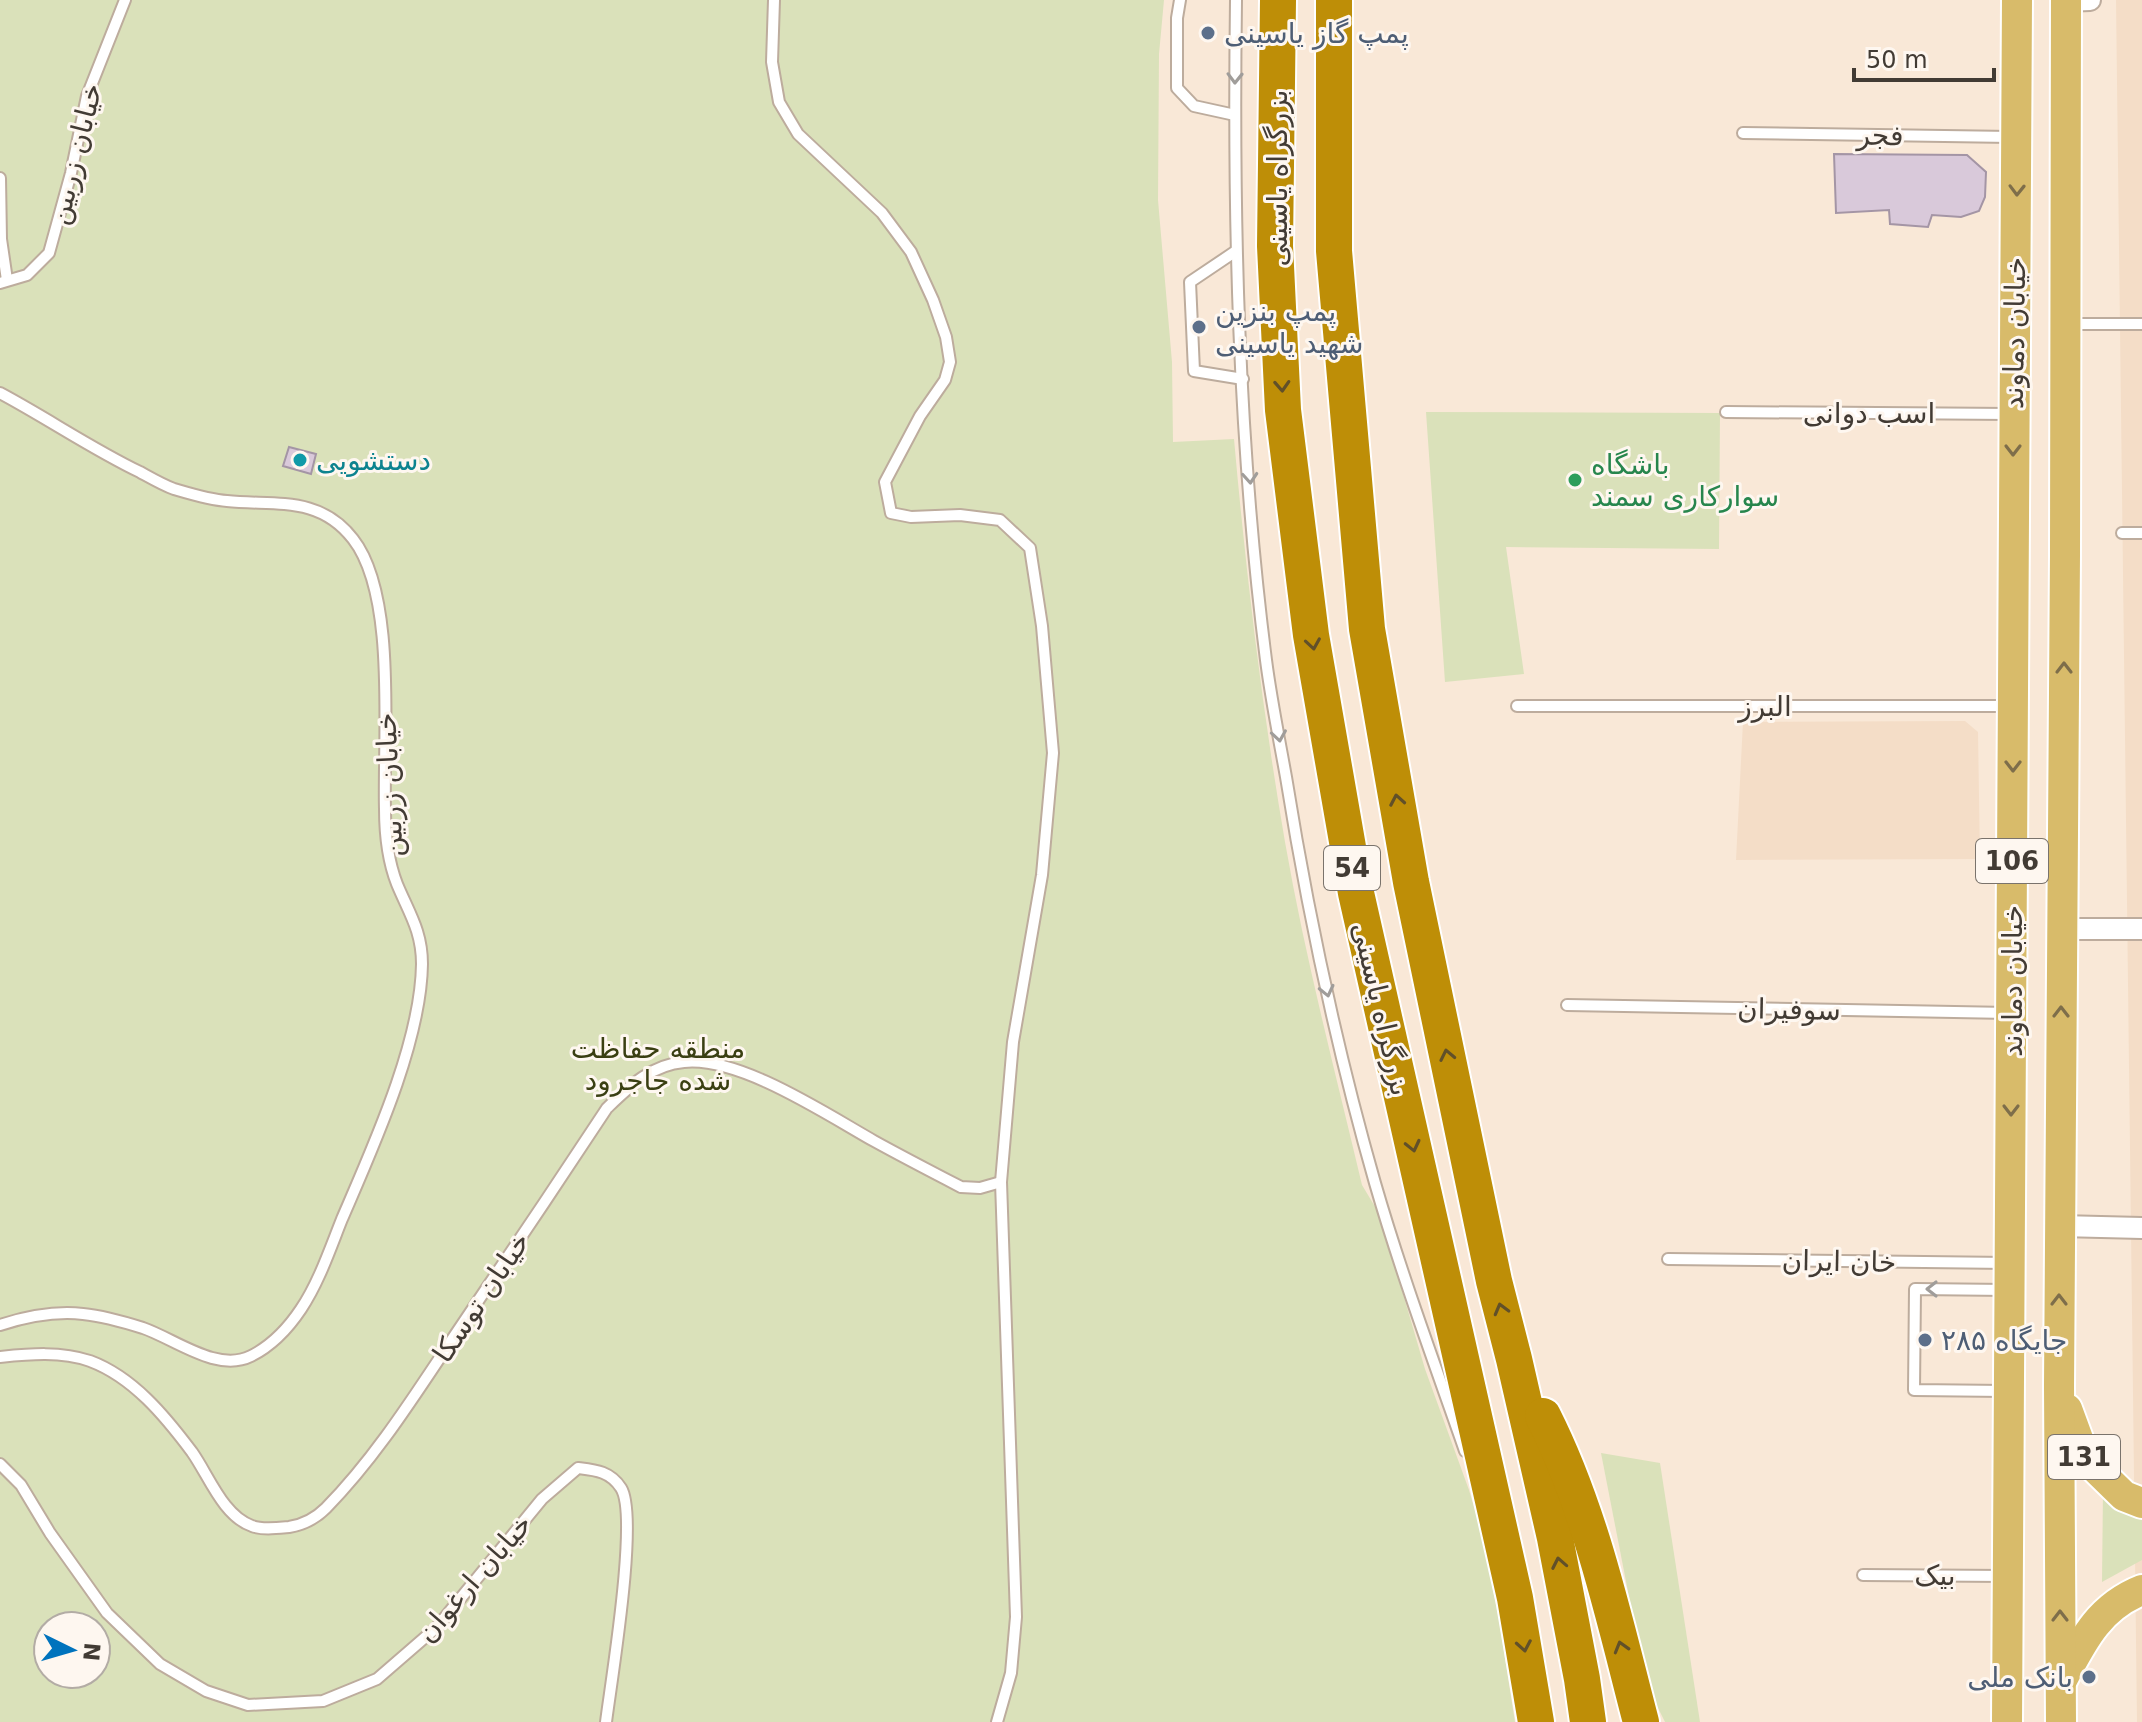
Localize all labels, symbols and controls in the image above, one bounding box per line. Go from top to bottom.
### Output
place label: پمپ گاز یاسینی [1224,17,1409,50]
marker: پمپ گاز یاسینی [1199,24,1217,42]
scale bar [1854,32,1994,82]
text: 50 m [1866,46,1928,74]
one-way arrow [1226,72,1244,85]
street label: خیابان زربین [42,80,109,228]
street label: بزرگراه یاسینی [1261,90,1294,266]
street label: فجر [1854,119,1904,152]
one-way arrow [2008,184,2025,197]
street label: خیابان دماوند [1997,257,2032,409]
place label: پمپ بنزین شهید یاسینی [1215,295,1363,360]
marker: پمپ بنزین شهید یاسینی [1190,318,1208,336]
one-way arrow [1273,380,1290,393]
street label: اسب دوانی [1803,397,1935,430]
place label: دستشویی [316,444,431,477]
one-way arrow [2004,444,2022,457]
place label: باشگاه سوارکاری سمند [1591,448,1779,513]
marker: دستشویی [291,451,309,469]
marker: باشگاه سوارکاری سمند [1566,471,1584,489]
one-way arrow [1241,472,1258,485]
one-way arrow [1304,637,1321,651]
one-way arrow [2055,661,2073,674]
street label: البرز [1736,690,1792,723]
street label: خیابان زربین [369,712,410,858]
one-way arrow [1270,729,1287,743]
one-way arrow [2004,760,2022,773]
one-way arrow [1389,793,1406,807]
road number: 106 [1976,839,2048,883]
road number: 54 [1324,846,1380,890]
street label: خیابان دماوند [1996,905,2029,1057]
street label: بزرگراه یاسینی [1346,919,1417,1099]
one-way arrow [1318,984,1335,998]
street label: سوفیران [1737,992,1841,1027]
one-way arrow [2053,1005,2070,1018]
park label: منطقه حفاظت شده جاجرود [571,1032,745,1097]
one-way arrow [1439,1049,1456,1062]
one-way arrow [2002,1104,2020,1117]
one-way arrow [1404,1138,1421,1152]
street label: خیابان توسکا [426,1226,537,1369]
street label: خان ایران [1781,1244,1897,1279]
one-way arrow [1925,1280,1938,1298]
one-way arrow [2050,1293,2068,1306]
one-way arrow [1494,1303,1511,1317]
place label: جایگاه ۲۸۵ [1941,1324,2067,1357]
marker: جایگاه ۲۸۵ [1916,1331,1934,1349]
road number: 131 [2048,1435,2120,1479]
street label: خیابان ارغوان [410,1508,539,1649]
one-way arrow [1552,1556,1569,1569]
street label: بیک [1914,1559,1956,1592]
one-way arrow [2051,1609,2069,1622]
north arrow [32,1610,112,1690]
one-way arrow [1514,1639,1531,1652]
one-way arrow [1614,1640,1630,1654]
text: N [78,1641,105,1662]
place label: بانک ملی [1967,1661,2073,1694]
marker: بانک ملی [2080,1668,2098,1686]

